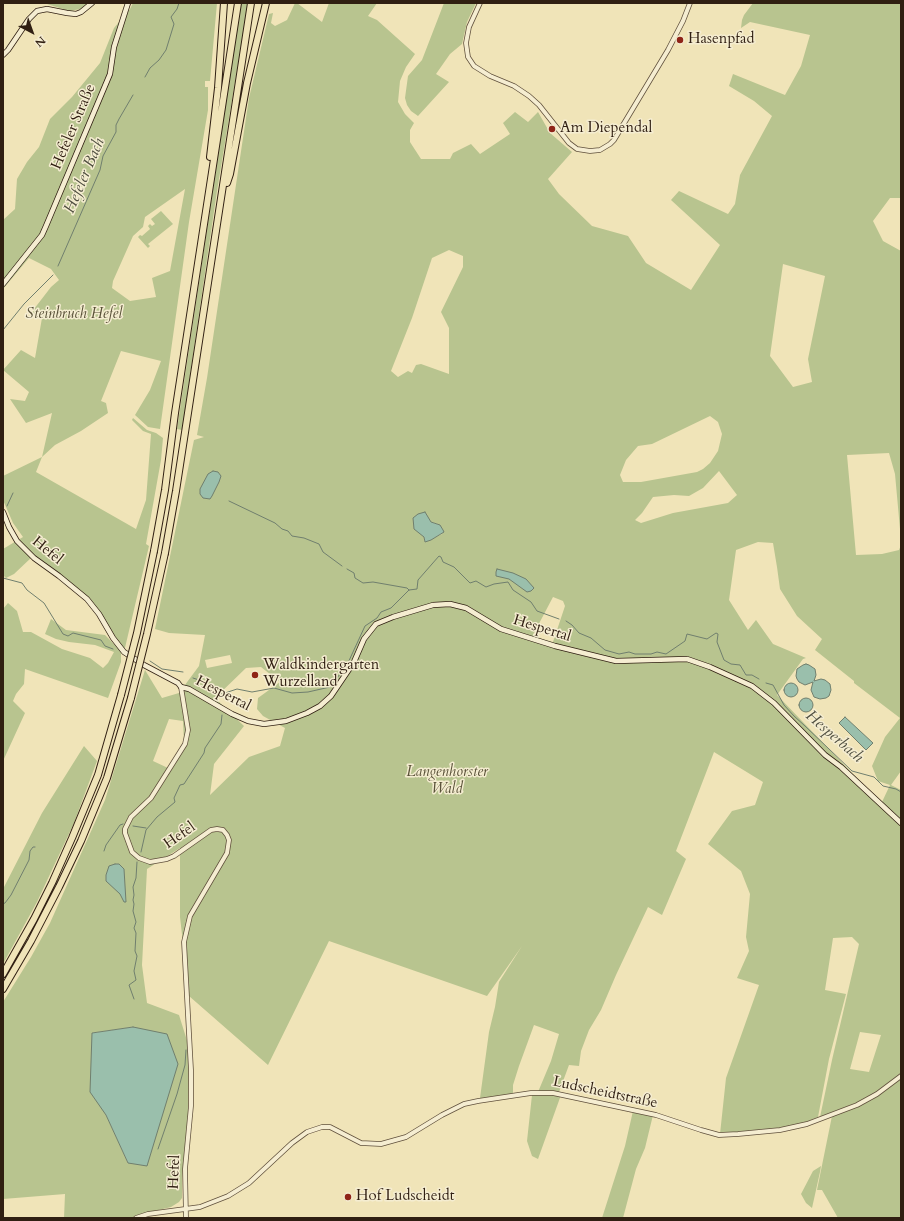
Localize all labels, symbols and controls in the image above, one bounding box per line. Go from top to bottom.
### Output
north arrow [12,12,52,52]
place label: Hasenpfad [688,31,754,49]
text: N [32,33,49,50]
marker: Hasenpfad [675,35,685,45]
street label: Hefeler Straße [48,82,100,172]
place label: Am Diependal [560,120,652,138]
marker: Am Diependal [547,124,557,134]
water label: Hefeler Bach [61,135,109,217]
park label: Steinbruch Hefel [26,306,122,324]
street label: Hefel [28,533,66,569]
street label: Hespertal [511,612,573,646]
place label: Waldkindergarten Wurzelland [263,657,379,692]
marker: Waldkindergarten Wurzelland [250,670,260,680]
street label: Hespertal [192,672,254,716]
water label: Hesperbach [801,707,867,767]
park label: Langenhorster Wald [406,764,488,799]
street label: Hefel [161,819,199,853]
street label: Ludscheidtstraße [551,1073,659,1113]
street label: Hefel [165,1154,185,1190]
place label: Hof Ludscheidt [356,1188,454,1206]
marker: Hof Ludscheidt [343,1192,353,1202]

